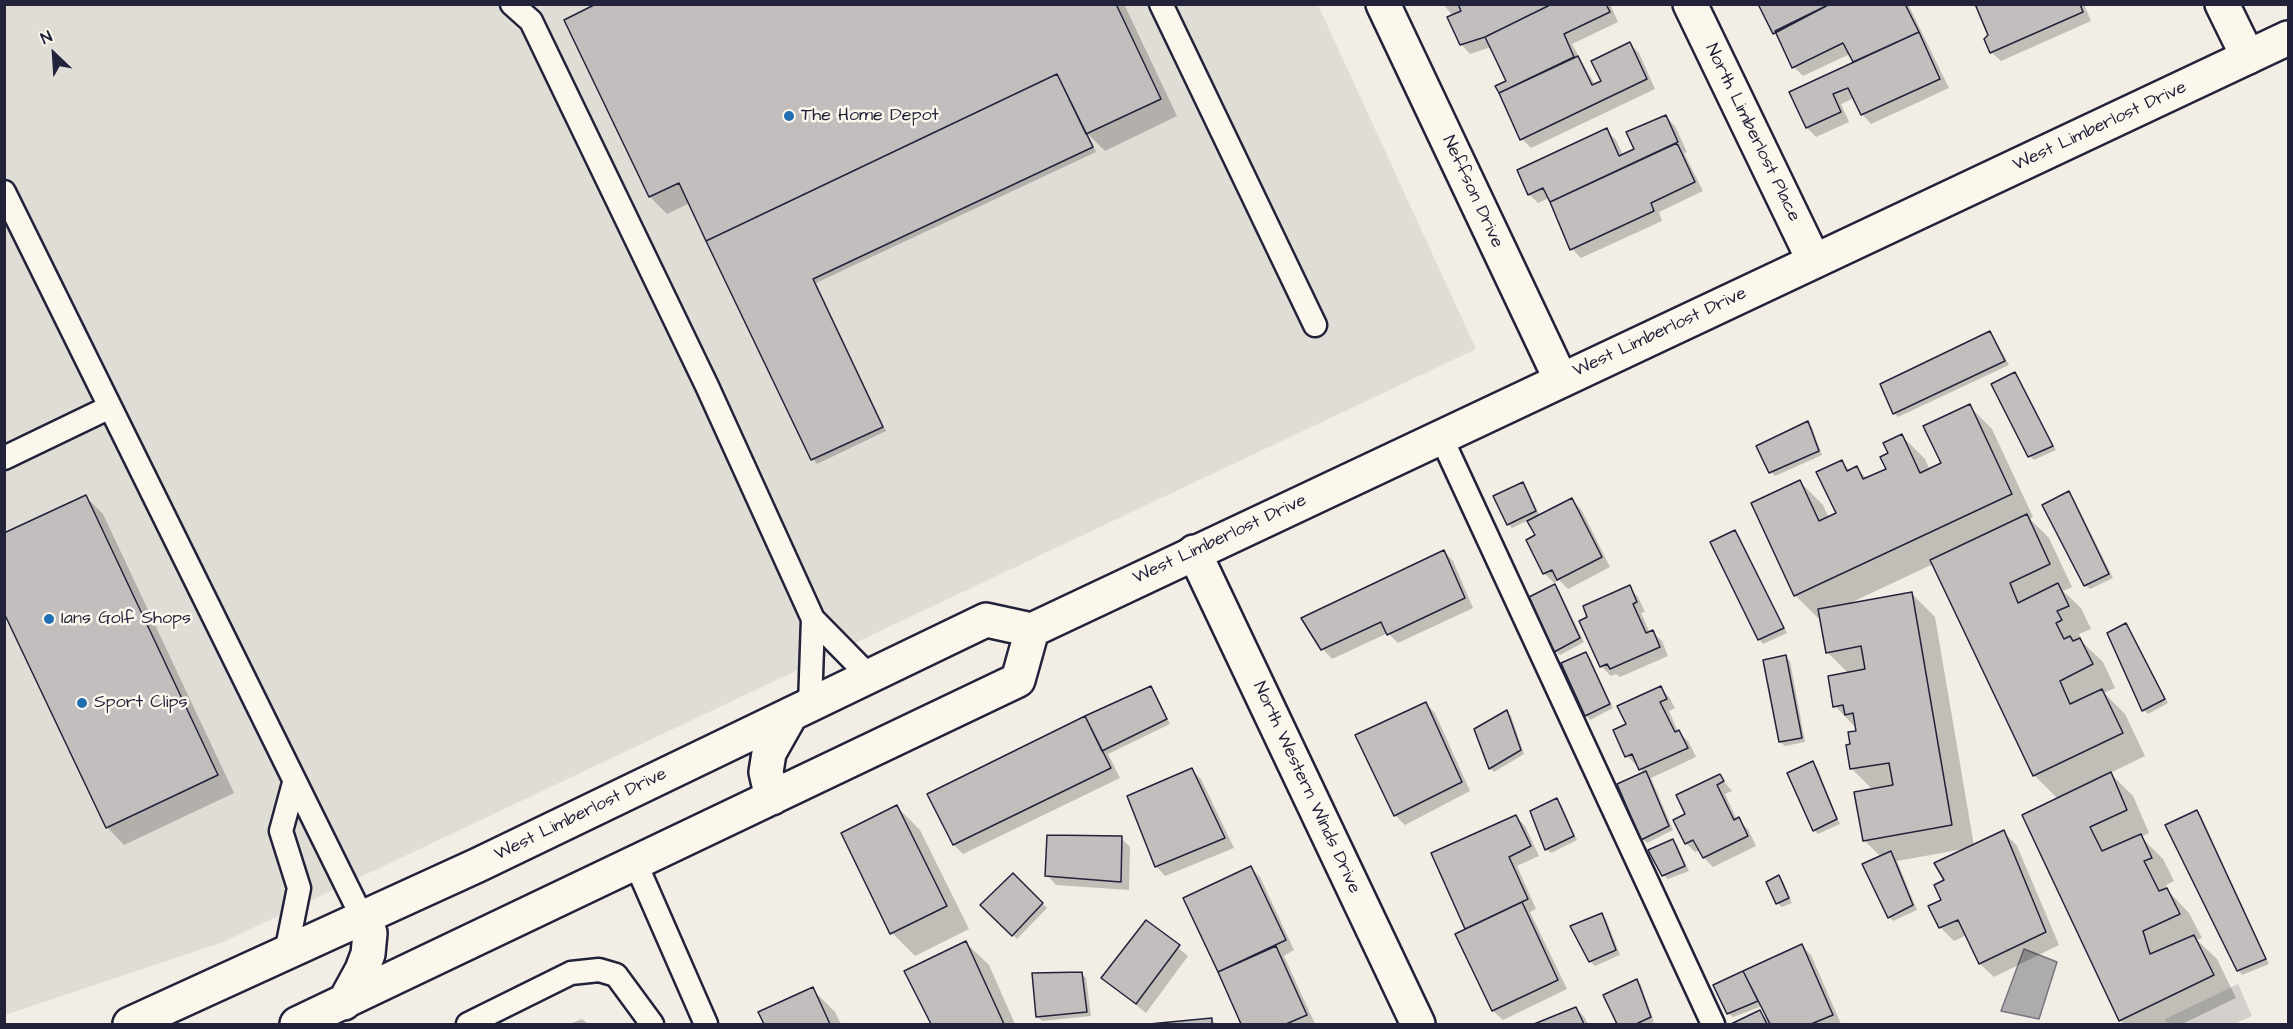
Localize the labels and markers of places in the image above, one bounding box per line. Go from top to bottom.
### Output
place label: The Home Depot [801,105,939,127]
marker: The Home Depot [782,109,796,123]
place label: Ians Golf Shops [61,608,191,630]
marker: Ians Golf Shops [42,612,56,626]
place label: Sport Clips [94,692,187,714]
marker: Sport Clips [75,696,89,710]

